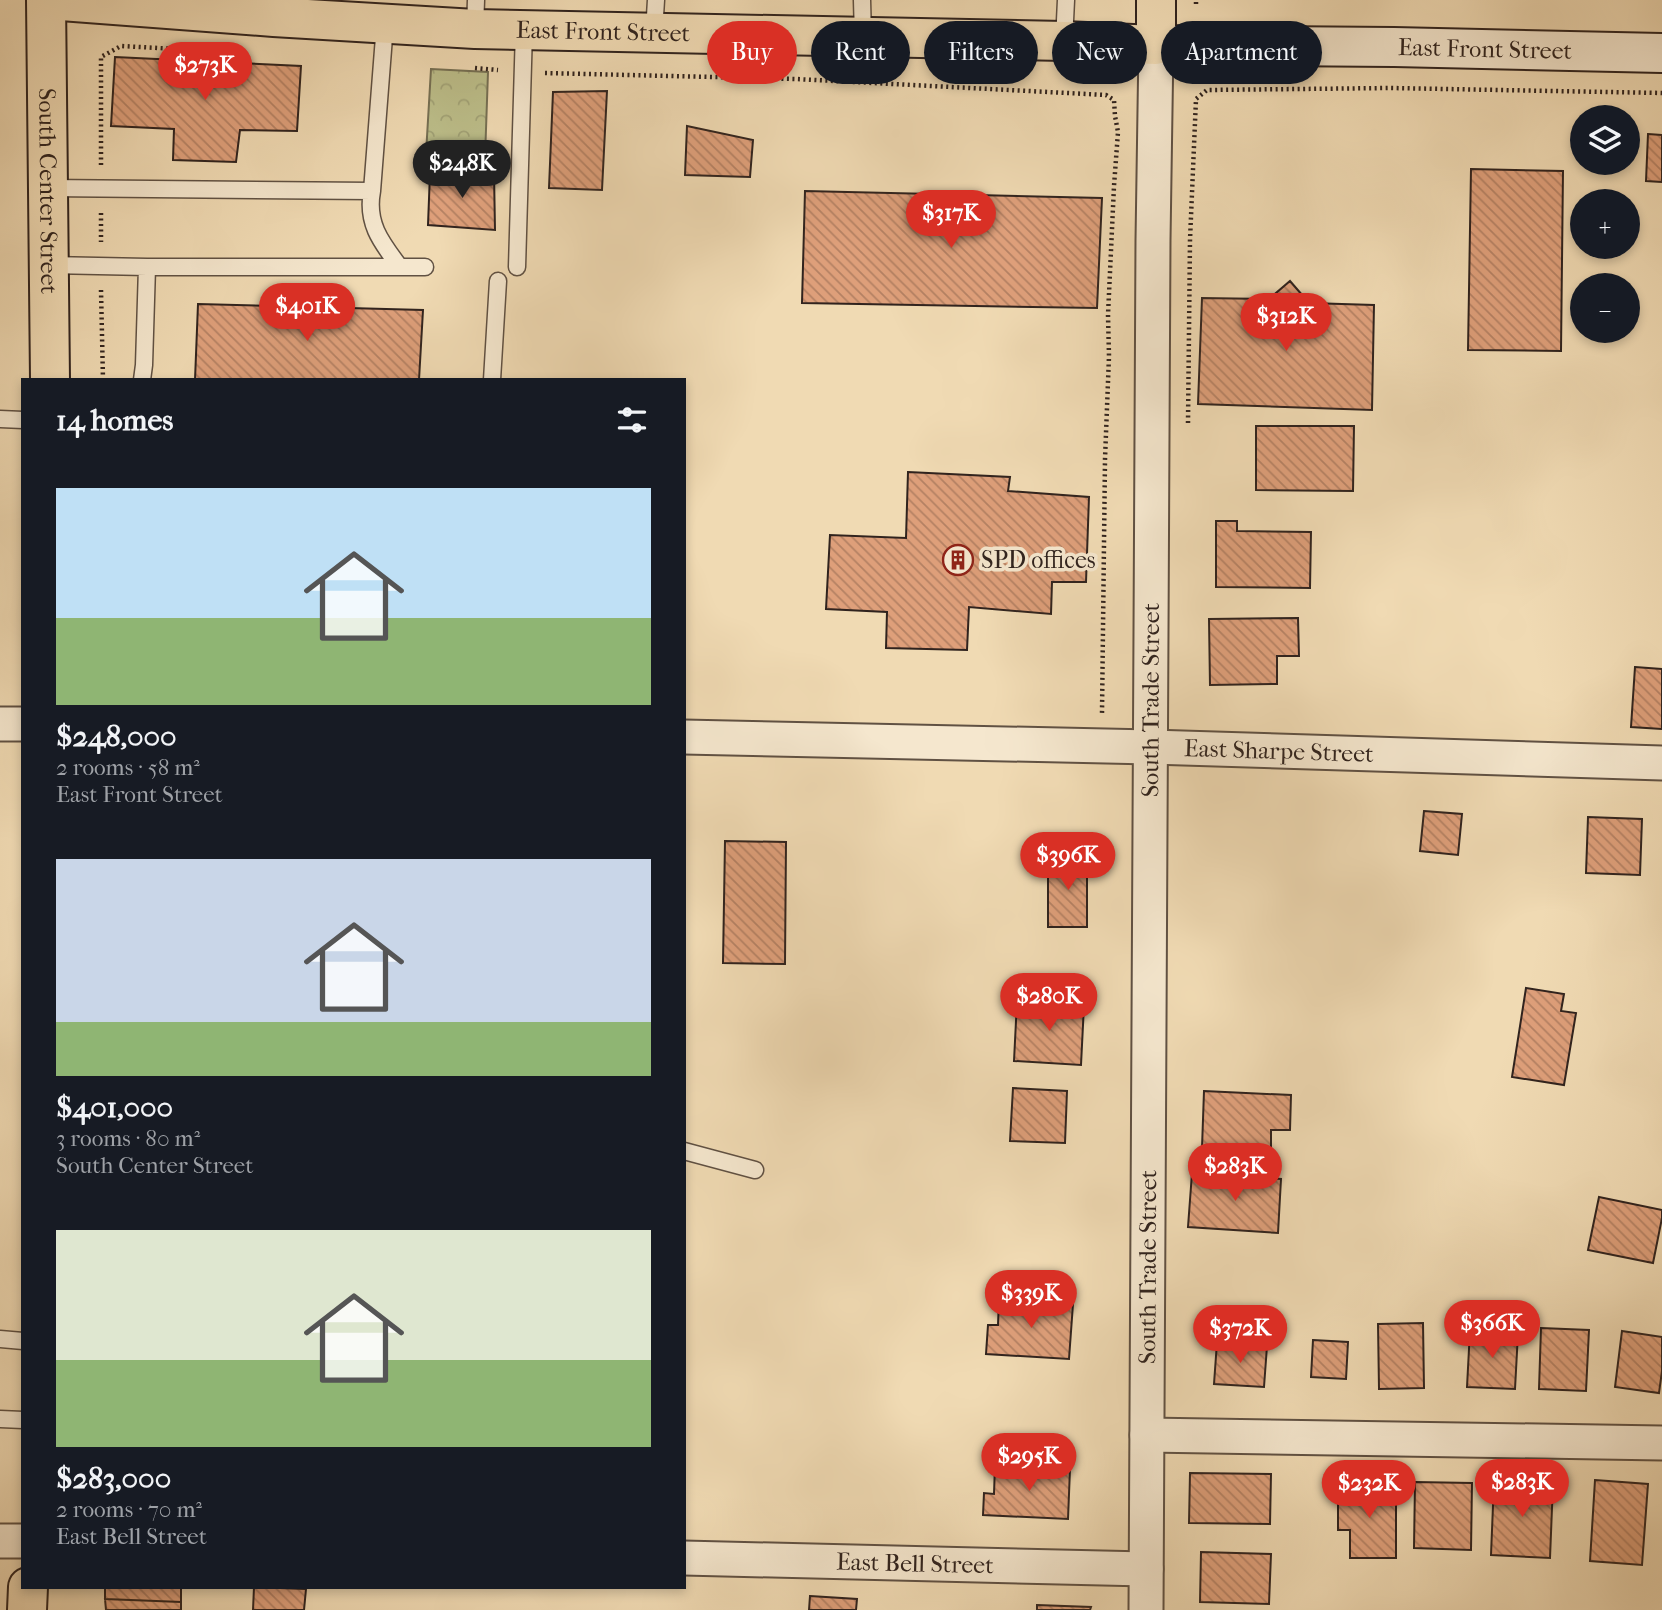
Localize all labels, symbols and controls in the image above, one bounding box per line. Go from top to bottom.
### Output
street label: East Front Street [516,16,691,47]
chip: Buy [707,21,797,84]
chip: Rent [811,21,910,84]
chip: Filters [924,21,1038,84]
chip: New [1052,21,1147,84]
chip: Apartment [1161,21,1322,84]
street label: East Front Street [1398,33,1573,65]
pin: $273K [156,42,254,102]
text: $273K [174,51,236,78]
street label: South Center Street [33,88,63,295]
map controls [1570,105,1640,343]
button: layers [1570,105,1640,175]
pin: $248K [413,140,511,200]
text: $248K [429,149,495,176]
button: + [1570,189,1640,259]
pin: $317K [902,190,1000,250]
text: $317K [922,199,980,226]
button: − [1570,273,1640,343]
pin: $401K [258,284,356,343]
text: $401K [275,292,339,319]
pin: $312K [1237,294,1335,353]
text: $312K [1257,302,1315,329]
icon: filters [613,401,651,439]
text: 14 homes [56,403,173,438]
icon: home [291,533,417,659]
building icon: SPD offices [941,543,975,577]
place label: SPD offices [981,546,1096,574]
street label: South Trade Street [1136,602,1165,797]
text: $248,000 [56,719,177,754]
street label: East Sharpe Street [1184,734,1374,768]
text: 2 rooms · 58 m² [56,754,200,781]
text: East Front Street [56,781,223,808]
pin: $396K [1019,832,1117,892]
text: $396K [1036,841,1100,868]
icon: home [291,904,417,1030]
pin: $280K [1000,974,1098,1033]
text: $280K [1016,982,1082,1009]
text: $401,000 [56,1090,173,1125]
text: 3 rooms · 80 m² [56,1125,200,1152]
pin: $283K [1186,1144,1284,1203]
text: South Center Street [56,1152,253,1179]
text: $283K [1204,1152,1266,1179]
street label: South Trade Street [1133,1169,1162,1364]
pin: $339K [982,1270,1080,1330]
icon: home [291,1275,417,1401]
text: $339K [1001,1279,1061,1306]
pin: $366K [1443,1300,1541,1360]
pin: $372K [1191,1306,1289,1365]
text: $366K [1460,1309,1524,1336]
text: $372K [1209,1314,1271,1341]
pin: $295K [980,1434,1078,1493]
text: $295K [997,1442,1061,1469]
pin: $232K [1320,1460,1418,1520]
pin: $283K [1473,1460,1571,1519]
text: $283,000 [56,1461,171,1496]
text: $283K [1491,1468,1553,1495]
text: $232K [1338,1469,1400,1496]
text: 2 rooms · 70 m² [56,1496,202,1523]
text: East Bell Street [56,1523,207,1550]
street label: East Bell Street [836,1548,994,1579]

